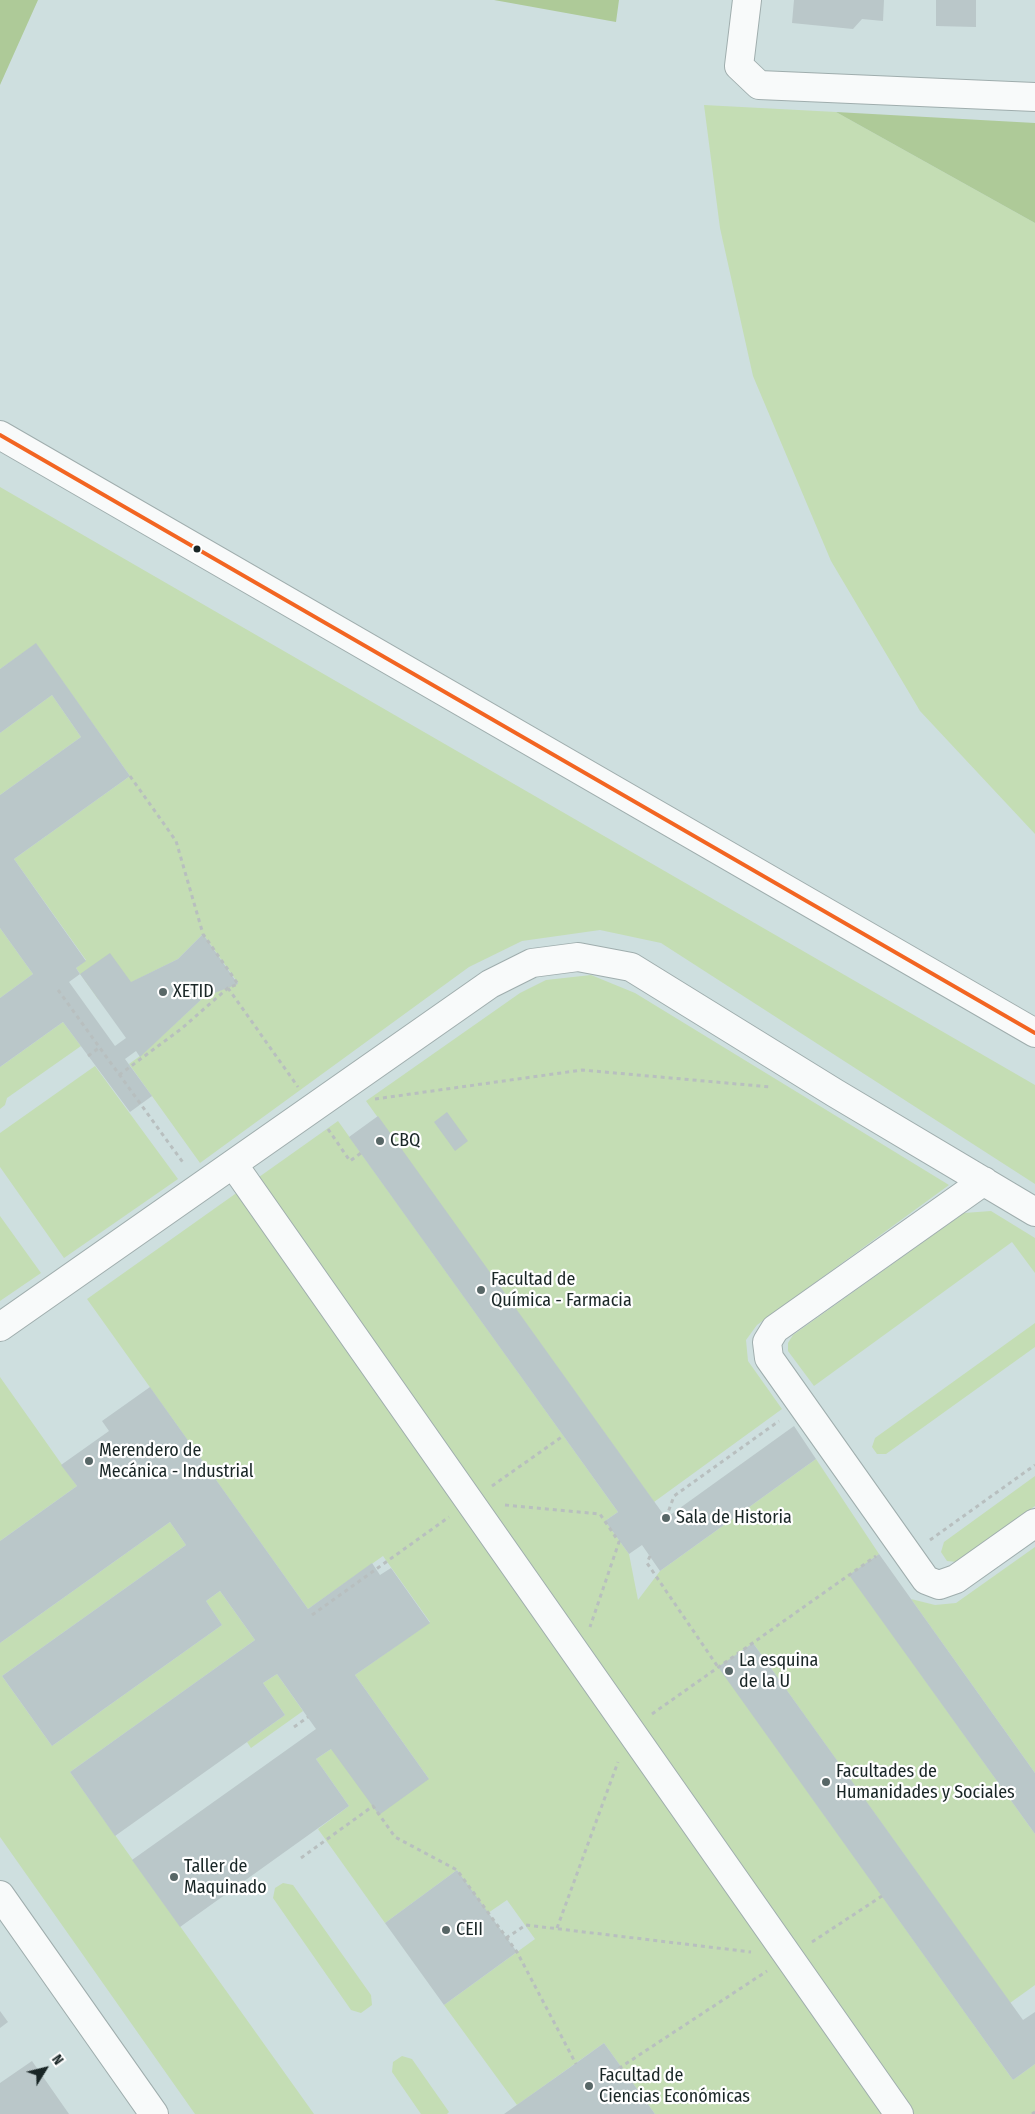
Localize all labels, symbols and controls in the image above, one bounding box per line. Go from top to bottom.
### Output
unlabelled marker [192,544,202,554]
place label: XETID [173,981,214,1003]
marker: XETID [157,986,169,998]
place label: CBQ [390,1130,420,1152]
marker: CBQ [374,1135,386,1147]
place label: Facultad de Química - Farmacia [491,1269,632,1312]
marker: Facultad de Química - Farmacia [475,1284,487,1296]
place label: Merendero de Mecánica - Industrial [99,1440,254,1482]
marker: Merendero de Mecánica - Industrial [83,1455,95,1467]
place label: Sala de Historia [676,1507,792,1529]
marker: Sala de Historia [660,1512,672,1524]
place label: La esquina de la U [739,1650,818,1692]
marker: La esquina de la U [723,1665,735,1677]
place label: Facultades de Humanidades y Sociales [836,1761,1015,1804]
marker: Facultades de Humanidades y Sociales [820,1776,832,1788]
place label: Taller de Maquinado [184,1856,267,1898]
marker: Taller de Maquinado [168,1871,180,1883]
place label: CEII [456,1919,483,1941]
marker: CEII [440,1924,452,1936]
north arrow [20,2044,70,2094]
text: N [48,2051,67,2068]
place label: Facultad de Ciencias Económicas [599,2065,750,2108]
marker: Facultad de Ciencias Económicas [583,2080,595,2092]

